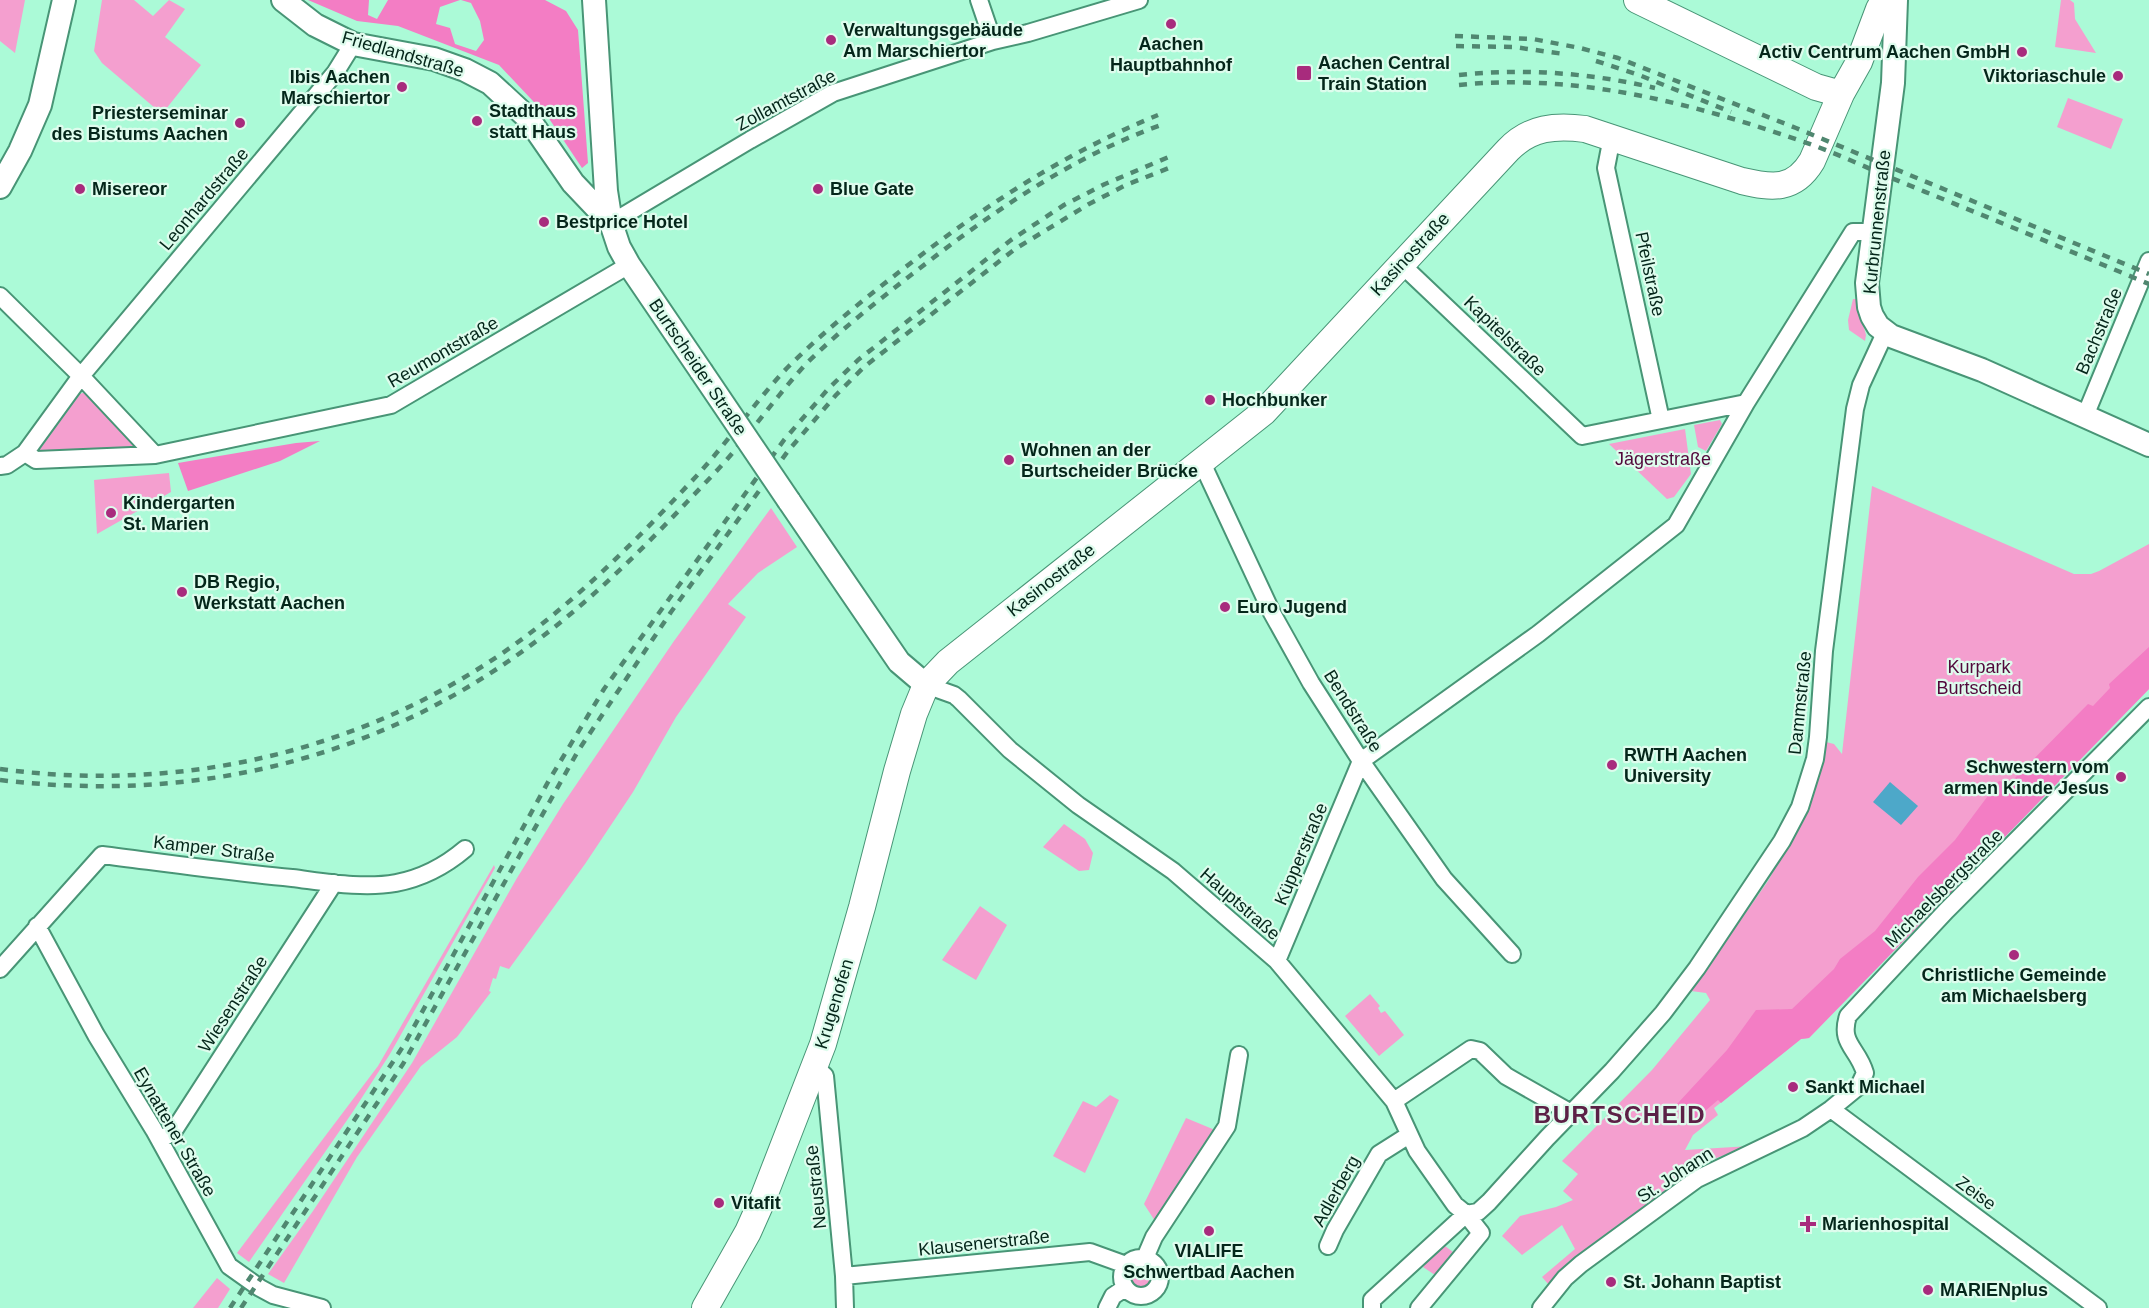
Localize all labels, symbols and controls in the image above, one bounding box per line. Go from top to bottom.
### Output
marker: Aachen Hauptbahnhof [1164,17,1178,31]
place label: Verwaltungsgebäude Am Marschiertor [843,20,1023,61]
street label: Friedlandstraße [340,27,466,81]
marker: Verwaltungsgebäude Am Marschiertor [824,33,838,47]
place label: Aachen Hauptbahnhof [1110,34,1233,75]
place label: Activ Centrum Aachen GmbH [1759,42,2010,62]
marker: Activ Centrum Aachen GmbH [2015,45,2029,59]
place label: Aachen Central Train Station [1318,53,1450,94]
marker: Aachen Central Train Station [1295,64,1313,82]
street label: Zollamtstraße [733,65,839,135]
place label: Viktoriaschule [1983,66,2106,86]
place label: Ibis Aachen Marschiertor [281,67,390,108]
marker: Viktoriaschule [2111,69,2125,83]
marker: Ibis Aachen Marschiertor [395,80,409,94]
place label: Stadthaus statt Haus [489,101,576,142]
place label: Priesterseminar des Bistums Aachen [52,103,228,144]
marker: Stadthaus statt Haus [470,114,484,128]
marker: Priesterseminar des Bistums Aachen [233,116,247,130]
street label: Leonhardstraße [155,144,253,254]
street label: Kurbrunnenstraße [1859,149,1895,295]
place label: Misereor [92,179,167,199]
place label: Blue Gate [830,179,914,199]
marker: Misereor [73,182,87,196]
marker: Blue Gate [811,182,825,196]
street label: Kasinostraße [1367,208,1453,300]
place label: Bestprice Hotel [556,212,688,232]
marker: Bestprice Hotel [537,215,551,229]
street label: Pfeilstraße [1631,230,1669,318]
street label: Bachstraße [2072,285,2126,377]
street label: Kapitelstraße [1460,292,1550,380]
street label: Burtscheider Straße [645,295,751,439]
street label: Reumontstraße [384,312,502,392]
place label: Hochbunker [1222,390,1327,410]
marker: Hochbunker [1203,393,1217,407]
place label: Wohnen an der Burtscheider Brücke [1021,440,1198,481]
park label: Jägerstraße [1615,449,1711,469]
marker: Wohnen an der Burtscheider Brücke [1002,453,1016,467]
place label: Kindergarten St. Marien [123,493,235,534]
marker: Kindergarten St. Marien [104,506,118,520]
street label: Kasinostraße [1003,539,1099,621]
place label: DB Regio, Werkstatt Aachen [194,572,345,613]
marker: DB Regio, Werkstatt Aachen [175,585,189,599]
place label: Euro Jugend [1237,597,1347,617]
marker: Euro Jugend [1218,600,1232,614]
street label: Dammstraße [1785,650,1815,756]
park label: Kurpark Burtscheid [1936,657,2022,698]
street label: Bendstraße [1320,666,1386,756]
place label: RWTH Aachen University [1624,745,1747,786]
place label: Schwestern vom armen Kinde Jesus [1944,757,2109,798]
marker: RWTH Aachen University [1605,758,1619,772]
marker: Schwestern vom armen Kinde Jesus [2114,770,2128,784]
street label: Küpperstraße [1270,800,1332,908]
street label: Michaelsbergstraße [1881,825,2007,951]
street label: Kamper Straße [152,832,276,866]
street label: Hauptstraße [1196,864,1284,944]
marker: Christliche Gemeinde am Michaelsberg [2007,948,2021,962]
street label: Wiesenstraße [194,952,272,1056]
street label: Krugenofen [811,957,857,1051]
place label: Christliche Gemeinde am Michaelsberg [1921,965,2107,1006]
street label: Eynattener Straße [130,1064,220,1200]
place label: Sankt Michael [1805,1077,1925,1097]
marker: Sankt Michael [1786,1080,1800,1094]
district label: BURTSCHEID [1534,1101,1706,1128]
street label: St. Johann [1633,1143,1717,1207]
street label: Neustraße [802,1144,830,1230]
street label: Adlerberg [1308,1152,1364,1230]
street label: Zeise [1952,1172,2000,1214]
place label: Vitafit [731,1193,781,1213]
marker: Vitafit [712,1196,726,1210]
place label: Marienhospital [1822,1214,1949,1234]
marker: Marienhospital [1799,1215,1817,1233]
marker: VIALIFE Schwertbad Aachen [1202,1224,1216,1238]
street label: Klausenerstraße [917,1226,1051,1260]
place label: VIALIFE Schwertbad Aachen [1123,1241,1295,1282]
place label: St. Johann Baptist [1623,1272,1781,1292]
marker: St. Johann Baptist [1604,1275,1618,1289]
place label: MARIENplus [1940,1280,2048,1300]
marker: MARIENplus [1921,1283,1935,1297]

